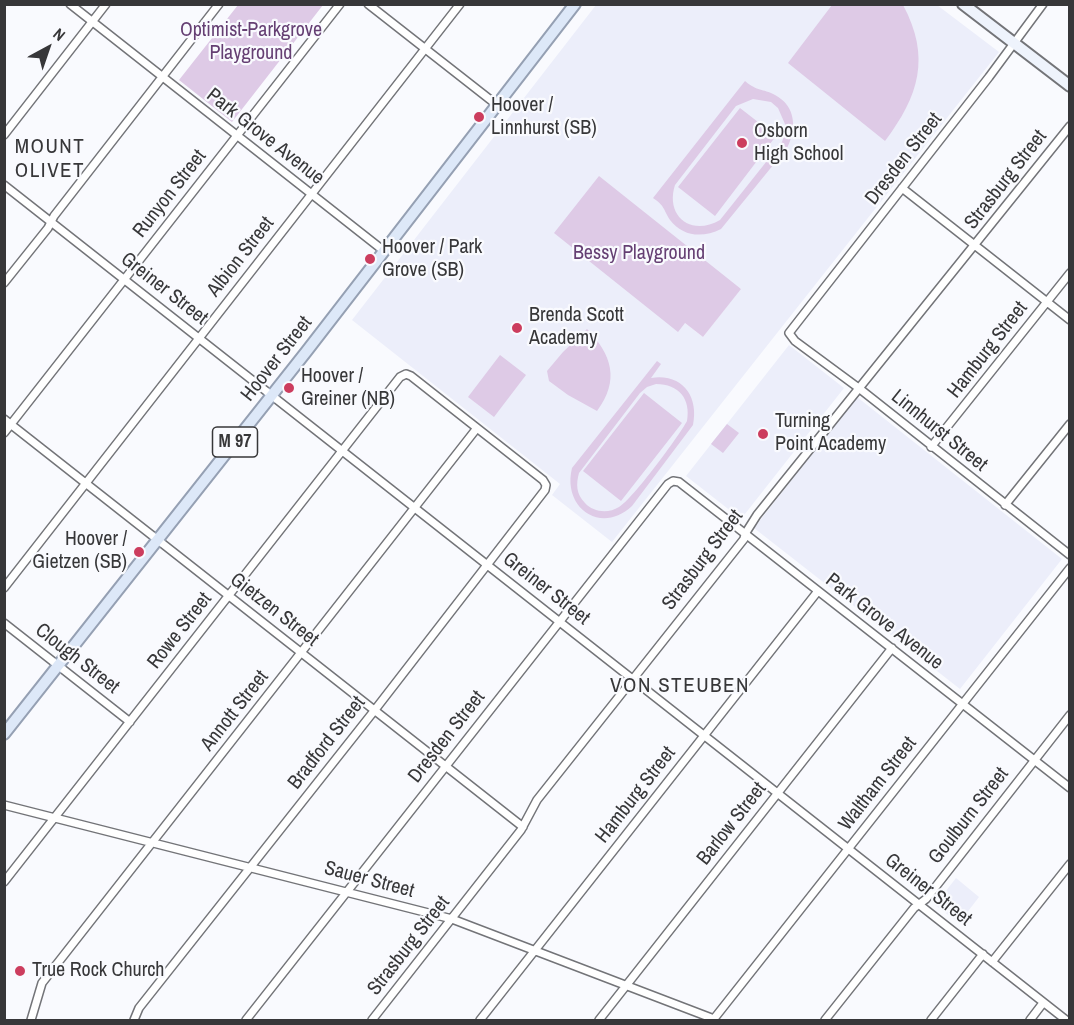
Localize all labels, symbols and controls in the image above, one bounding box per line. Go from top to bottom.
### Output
north arrow [18,18,78,78]
park label: Optimist-Parkgrove Playground [180,19,322,66]
text: N [49,23,70,46]
street label: Park Grove Avenue [201,84,329,190]
place label: Hoover / Linnhurst (SB) [491,94,597,141]
street label: Dresden Street [861,108,947,210]
marker: Hoover / Linnhurst (SB) [472,110,486,124]
place label: Osborn High School [754,120,843,167]
street label: Strasburg Street [960,126,1052,234]
district label: MOUNT OLIVET [15,134,85,184]
marker: Osborn High School [735,136,749,150]
street label: Runyon Street [128,145,212,243]
street label: Albion Street [202,212,280,302]
place label: Hoover / Park Grove (SB) [382,236,482,283]
park label: Bessy Playground [573,242,705,266]
street label: Greiner Street [116,248,212,330]
marker: Hoover / Park Grove (SB) [363,252,377,266]
street label: Hamburg Street [943,297,1033,403]
place label: Brenda Scott Academy [529,304,624,351]
street label: Hoover Street [236,312,318,406]
marker: Brenda Scott Academy [510,321,524,335]
place label: Hoover / Greiner (NB) [301,365,395,412]
marker: Hoover / Greiner (NB) [282,381,296,395]
street label: Linnhurst Street [886,385,992,477]
place label: Turning Point Academy [775,410,886,457]
road number: M 97 [212,427,258,457]
marker: Turning Point Academy [756,427,770,441]
street label: Strasburg Street [657,505,749,615]
place label: Hoover / Gietzen (SB) [32,528,127,575]
marker: Hoover / Gietzen (SB) [132,545,146,559]
street label: Greiner Street [498,548,594,630]
street label: Gietzen Street [225,568,323,652]
street label: Park Grove Avenue [820,569,948,675]
street label: Rowe Street [143,588,217,674]
street label: Clough Street [30,619,124,699]
street label: Annott Street [196,666,274,756]
district label: VON STEUBEN [610,673,750,699]
street label: Dresden Street [404,686,490,788]
street label: Bradford Street [283,692,371,794]
street label: Waltham Street [834,732,922,836]
street label: Hamburg Street [591,742,681,848]
street label: Goulburn Street [924,763,1014,869]
street label: Barlow Street [692,778,772,870]
street label: Greiner Street [880,849,976,931]
street label: Sauer Street [321,856,417,904]
street label: Strasburg Street [363,892,455,1000]
place label: True Rock Church [32,959,164,983]
marker: True Rock Church [13,964,27,978]

